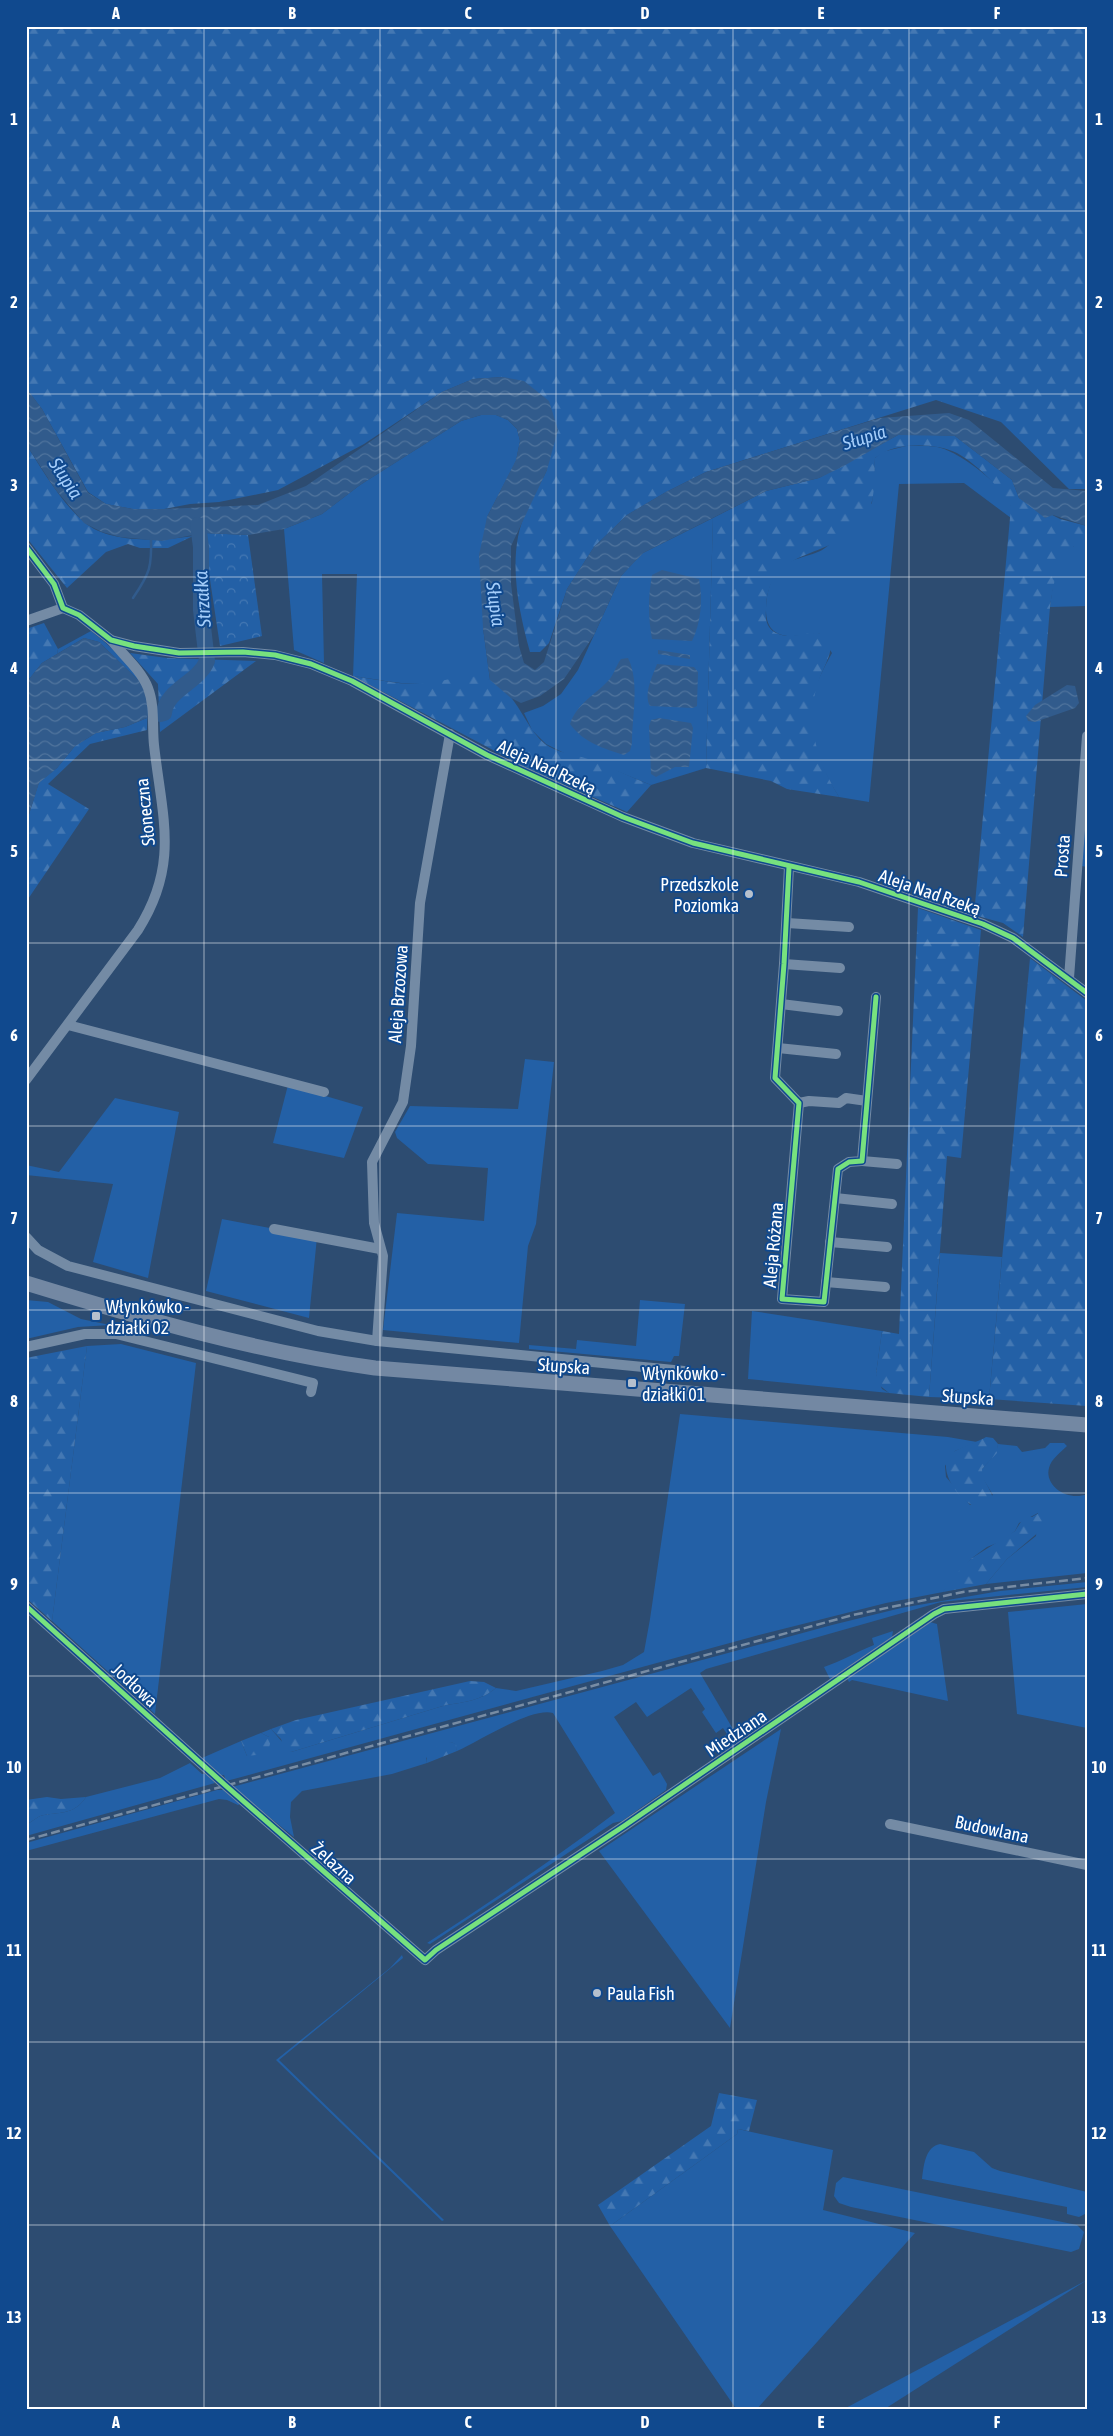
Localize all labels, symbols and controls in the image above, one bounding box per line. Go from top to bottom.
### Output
text: A [111,4,120,22]
text: B [288,4,296,22]
text: C [464,4,472,22]
text: D [641,4,650,22]
text: E [818,4,825,22]
text: F [994,4,1001,22]
text: 1 [10,110,18,128]
text: 1 [1095,110,1103,128]
text: 2 [10,293,18,311]
text: 2 [1095,293,1103,311]
water label: Słupia [839,420,889,454]
water label: Słupia [44,453,87,503]
text: 3 [10,476,18,494]
text: 3 [1095,476,1103,494]
water label: Strzałka [189,570,215,629]
water label: Słupia [482,579,510,628]
text: 4 [9,659,18,677]
text: 4 [1094,659,1103,677]
street label: Aleja Nad Rzeką [494,735,600,799]
street label: Słoneczna [131,777,159,847]
street label: Prosta [1050,834,1074,878]
text: 5 [10,842,18,860]
text: 5 [1095,842,1103,860]
street label: Aleja Nad Rzeką [876,865,984,919]
place label: Przedszkole Poziomka [660,874,739,916]
marker: Przedszkole Poziomka [743,888,755,900]
street label: Aleja Brzozowa [384,944,412,1044]
text: 6 [10,1026,18,1044]
text: 6 [1095,1026,1103,1044]
street label: Aleja Różana [759,1201,787,1289]
text: 7 [10,1209,18,1227]
text: 7 [1095,1209,1103,1227]
place label: Włynkówko - działki 02 [106,1296,190,1338]
marker: Włynkówko - działki 02 [90,1310,102,1322]
street label: Słupska [537,1354,591,1378]
place label: Włynkówko - działki 01 [642,1363,726,1405]
marker: Włynkówko - działki 01 [626,1377,638,1389]
street label: Słupska [941,1385,995,1409]
text: 8 [10,1392,18,1410]
text: 8 [1095,1392,1103,1410]
text: 9 [10,1575,18,1593]
text: 9 [1095,1575,1103,1593]
street label: Jodłowa [108,1659,162,1711]
street label: Miedziana [702,1705,770,1761]
text: 10 [6,1758,22,1776]
text: 10 [1091,1758,1107,1776]
street label: Budowlana [953,1811,1031,1847]
street label: Żelazna [307,1837,361,1889]
text: 11 [6,1941,22,1959]
text: 11 [1091,1941,1107,1959]
place label: Paula Fish [607,1983,675,2004]
marker: Paula Fish [591,1987,603,1999]
text: 12 [6,2124,22,2142]
text: 12 [1091,2124,1107,2142]
text: 13 [6,2308,22,2326]
text: 13 [1091,2308,1107,2326]
text: A [111,2413,120,2431]
text: B [288,2413,296,2431]
text: C [464,2413,472,2431]
text: D [641,2413,650,2431]
text: E [818,2413,825,2431]
text: F [994,2413,1001,2431]

